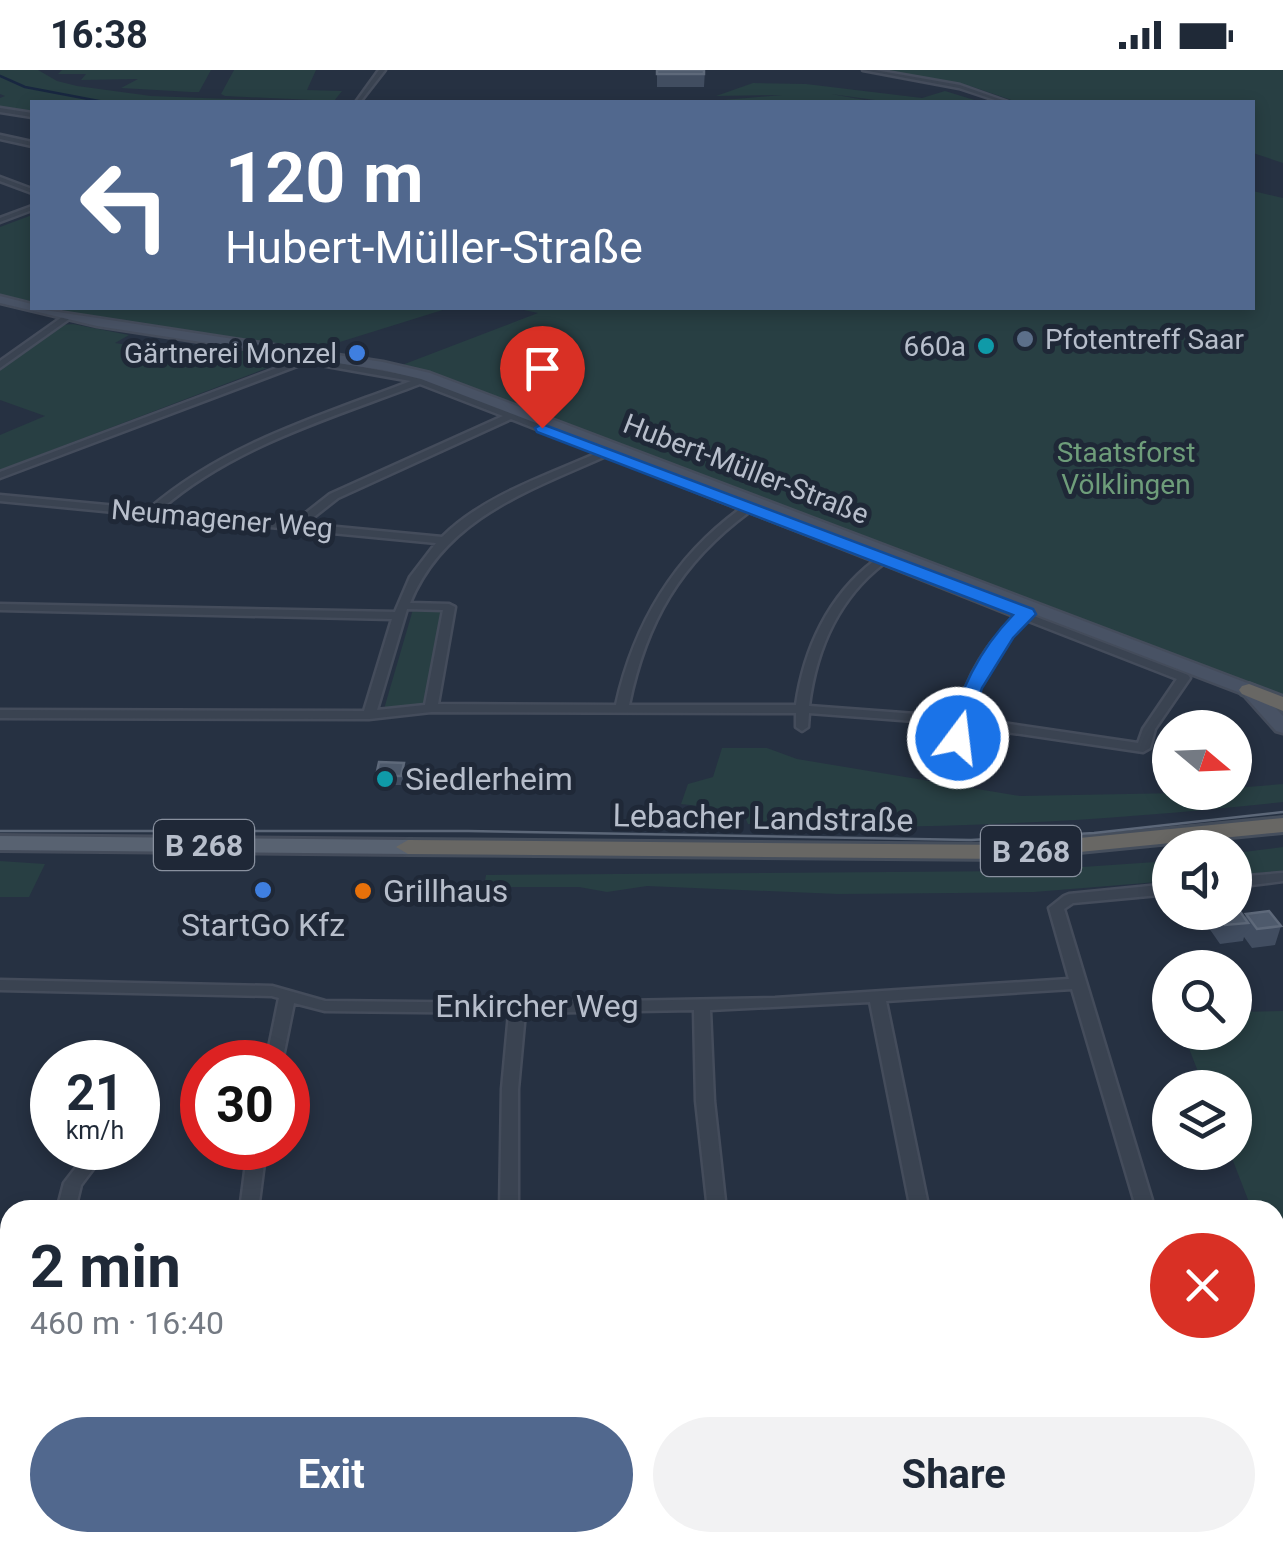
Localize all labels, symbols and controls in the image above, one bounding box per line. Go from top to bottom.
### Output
text: 16:38 [50,13,148,57]
text: 120 m [225,137,424,219]
icon: left [60,140,190,270]
text: Hubert-Müller-Straße [225,221,643,274]
place label: Pfotentreff Saar [1045,323,1245,356]
pin [500,326,585,429]
marker: Pfotentreff Saar [1014,328,1036,350]
place label: 660a [904,330,966,363]
marker: 660a [975,335,997,357]
place label: Gärtnerei Monzel [124,337,337,370]
icon: arrive [515,341,570,396]
marker: Gärtnerei Monzel [346,342,368,364]
street label: Hubert-Müller-Straße [619,407,873,531]
park label: Staatsforst Völklingen [1057,436,1195,501]
street label: Neumagener Weg [110,493,334,545]
position arrow [906,686,1010,790]
north arrow [1152,710,1252,810]
map controls [1152,710,1252,1170]
place label: Siedlerheim [405,760,573,798]
marker: Siedlerheim [374,768,396,790]
street label: Lebacher Landstraße [612,796,914,840]
road number: B 268 [154,820,254,870]
road number: B 268 [981,826,1081,876]
button: sound [1152,830,1252,930]
place label: Grillhaus [383,872,508,910]
marker: StartGo Kfz [252,879,274,901]
marker: Grillhaus [352,880,374,902]
place label: StartGo Kfz [181,906,345,944]
button: search [1152,950,1252,1050]
street label: Enkircher Weg [435,987,639,1025]
speed limit sign: 30 [180,1040,310,1170]
text: 21 [66,1064,124,1122]
button: layers [1152,1070,1252,1170]
text: km/h [66,1116,124,1145]
text: 2 min [30,1231,181,1302]
button: close [1150,1233,1255,1338]
text: 460 m · 16:40 [30,1304,224,1342]
button: Exit [30,1417,633,1532]
button: Share [653,1417,1255,1532]

